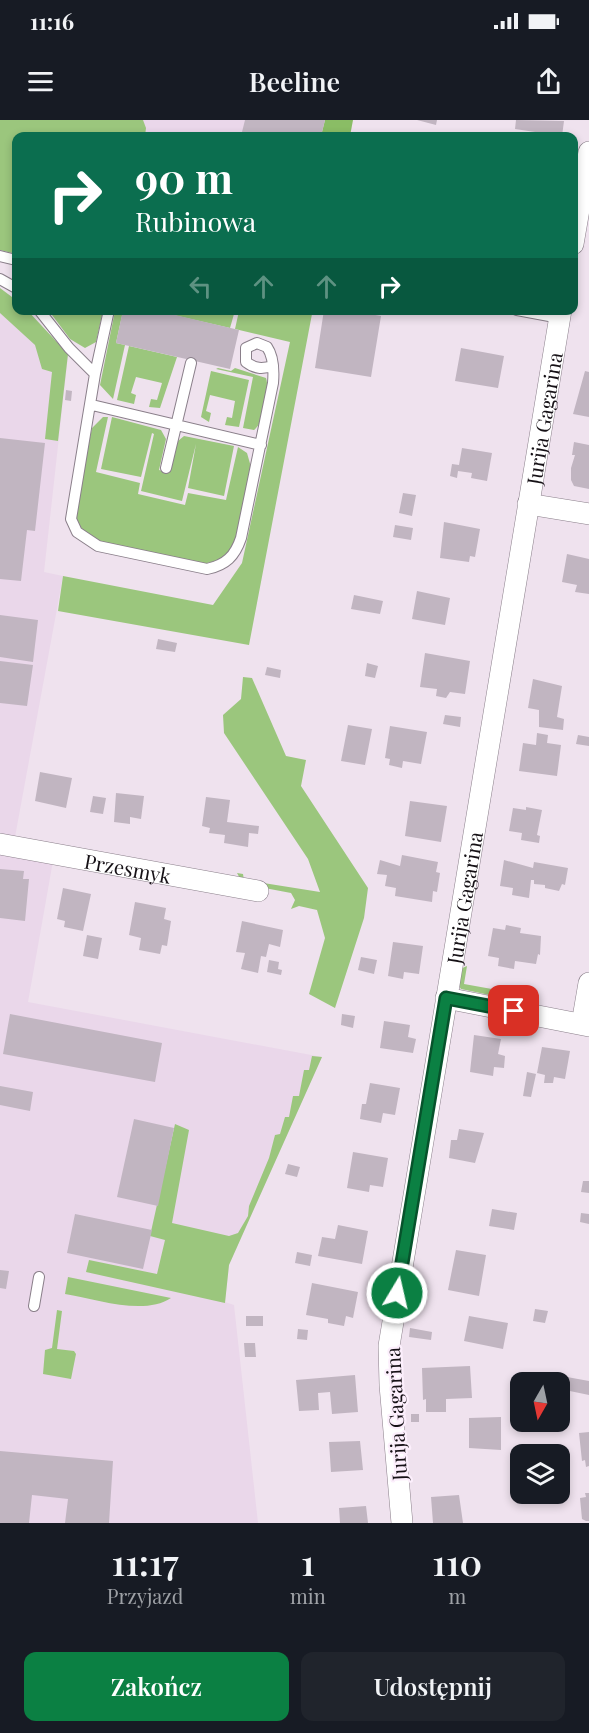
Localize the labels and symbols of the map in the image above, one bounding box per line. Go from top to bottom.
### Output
street label: Jurija Gagarina [519,350,567,487]
street label: Jurija Gagarina [439,829,488,967]
street label: Przesmyk [82,846,173,888]
pin [488,985,539,1036]
position arrow [365,1261,429,1325]
street label: Jurija Gagarina [378,1347,412,1482]
north arrow [510,1372,570,1432]

